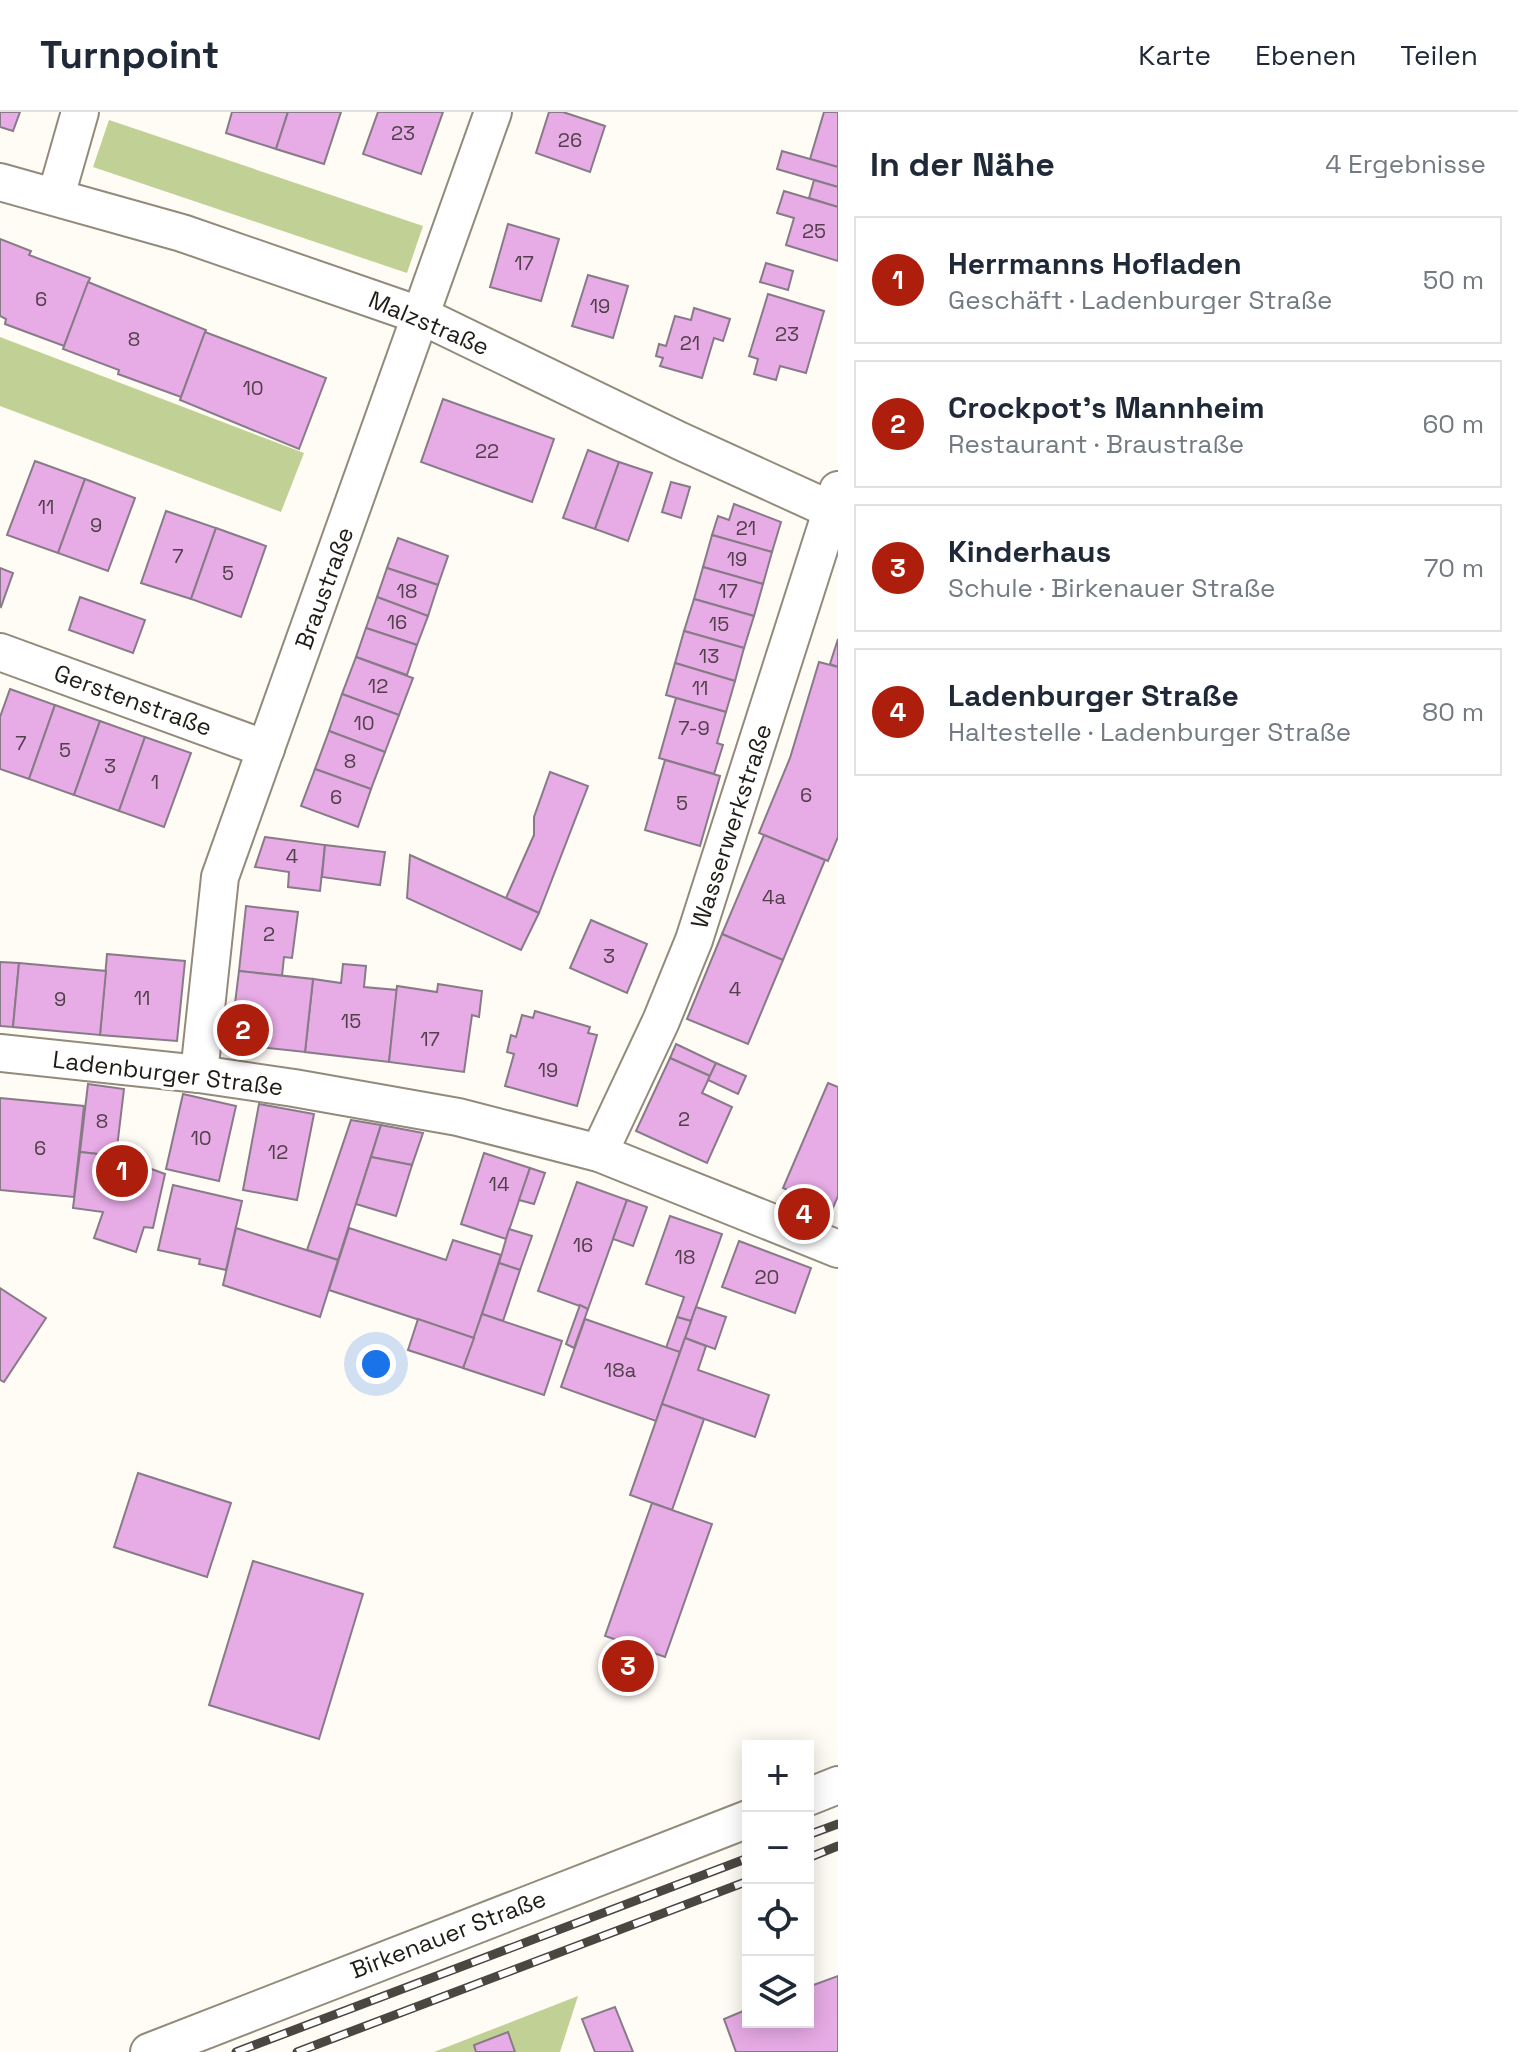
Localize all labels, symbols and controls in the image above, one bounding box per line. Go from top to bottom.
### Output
text: Turnpoint [40,31,219,79]
text: Karte [1138,37,1211,73]
text: Ebenen [1255,37,1356,73]
text: Teilen [1400,37,1478,73]
house number: 23 [391,120,415,146]
house number: 26 [558,127,582,153]
text: In der Nähe [870,143,1055,186]
text: 4 Ergebnisse [1325,147,1486,181]
house number: 25 [802,218,826,244]
text: Herrmanns Hofladen [948,244,1242,283]
house number: 17 [514,250,534,276]
text: 1 [892,263,904,297]
text: 50 m [1423,263,1484,297]
text: Geschäft · Ladenburger Straße [948,283,1332,317]
street label: Malzstraße [364,284,494,362]
house number: 6 [35,286,47,312]
house number: 19 [590,293,610,319]
house number: 23 [775,321,799,347]
house number: 8 [128,326,140,352]
house number: 21 [680,330,700,356]
house number: 10 [242,375,264,401]
text: Crockpot's Mannheim [948,388,1265,427]
text: 2 [890,407,906,441]
text: 60 m [1422,407,1484,441]
text: Restaurant · Braustraße [948,427,1244,461]
house number: 22 [475,438,499,464]
house number: 11 [38,494,54,520]
house number: 9 [90,512,102,538]
house number: 21 [736,515,756,541]
street label: Braustraße [288,523,360,653]
text: Kinderhaus [948,532,1111,571]
house number: 7 [172,543,184,569]
house number: 19 [727,546,747,572]
text: 3 [890,551,906,585]
text: 70 m [1424,551,1484,585]
house number: 5 [222,560,234,586]
text: Schule · Birkenauer Straße [948,571,1275,605]
house number: 18 [397,578,417,604]
house number: 17 [718,578,738,604]
house number: 16 [387,609,407,635]
house number: 15 [709,611,729,637]
house number: 13 [699,643,719,669]
street label: Gerstenstraße [50,657,216,743]
house number: 12 [368,673,388,699]
house number: 11 [692,675,708,701]
text: Ladenburger Straße [948,676,1239,715]
text: 4 [890,695,906,729]
text: 80 m [1422,695,1484,729]
house number: 10 [353,710,375,736]
house number: 7-9 [678,715,710,741]
text: Haltestelle · Ladenburger Straße [948,715,1351,749]
street label: Wasserwerkstraße [683,720,779,932]
house number: 7 [15,730,27,756]
house number: 5 [59,737,71,763]
house number: 8 [344,748,356,774]
house number: 3 [104,753,116,779]
house number: 1 [151,769,159,795]
house number: 6 [800,782,812,808]
house number: 6 [330,784,342,810]
house number: 5 [676,790,688,816]
house number: 4 [286,843,298,869]
house number: 4a [762,884,786,910]
house number: 2 [263,921,275,947]
house number: 3 [603,943,615,969]
house number: 4 [729,976,741,1002]
house number: 11 [134,985,150,1011]
house number: 9 [54,986,66,1012]
pin: 2 [217,1000,269,1060]
house number: 15 [341,1008,361,1034]
house number: 17 [420,1026,440,1052]
street label: Ladenburger Straße [51,1043,285,1103]
house number: 19 [538,1057,558,1083]
house number: 2 [678,1106,690,1132]
house number: 8 [96,1108,108,1134]
house number: 10 [190,1125,212,1151]
house number: 6 [34,1135,46,1161]
house number: 12 [268,1139,288,1165]
pin: 1 [96,1141,148,1201]
house number: 14 [489,1171,509,1197]
pin: 4 [778,1184,830,1244]
house number: 16 [573,1232,593,1258]
house number: 18 [675,1244,695,1270]
house number: 20 [755,1264,779,1290]
your location [356,1344,396,1384]
house number: 18a [604,1357,636,1383]
pin: 3 [602,1636,654,1696]
map controls [742,1740,814,2028]
button: + [742,1740,814,1812]
button: − [742,1812,814,1884]
street label: Birkenauer Straße [346,1882,550,1986]
button: locate [742,1884,814,1956]
button: layers [742,1956,814,2028]

